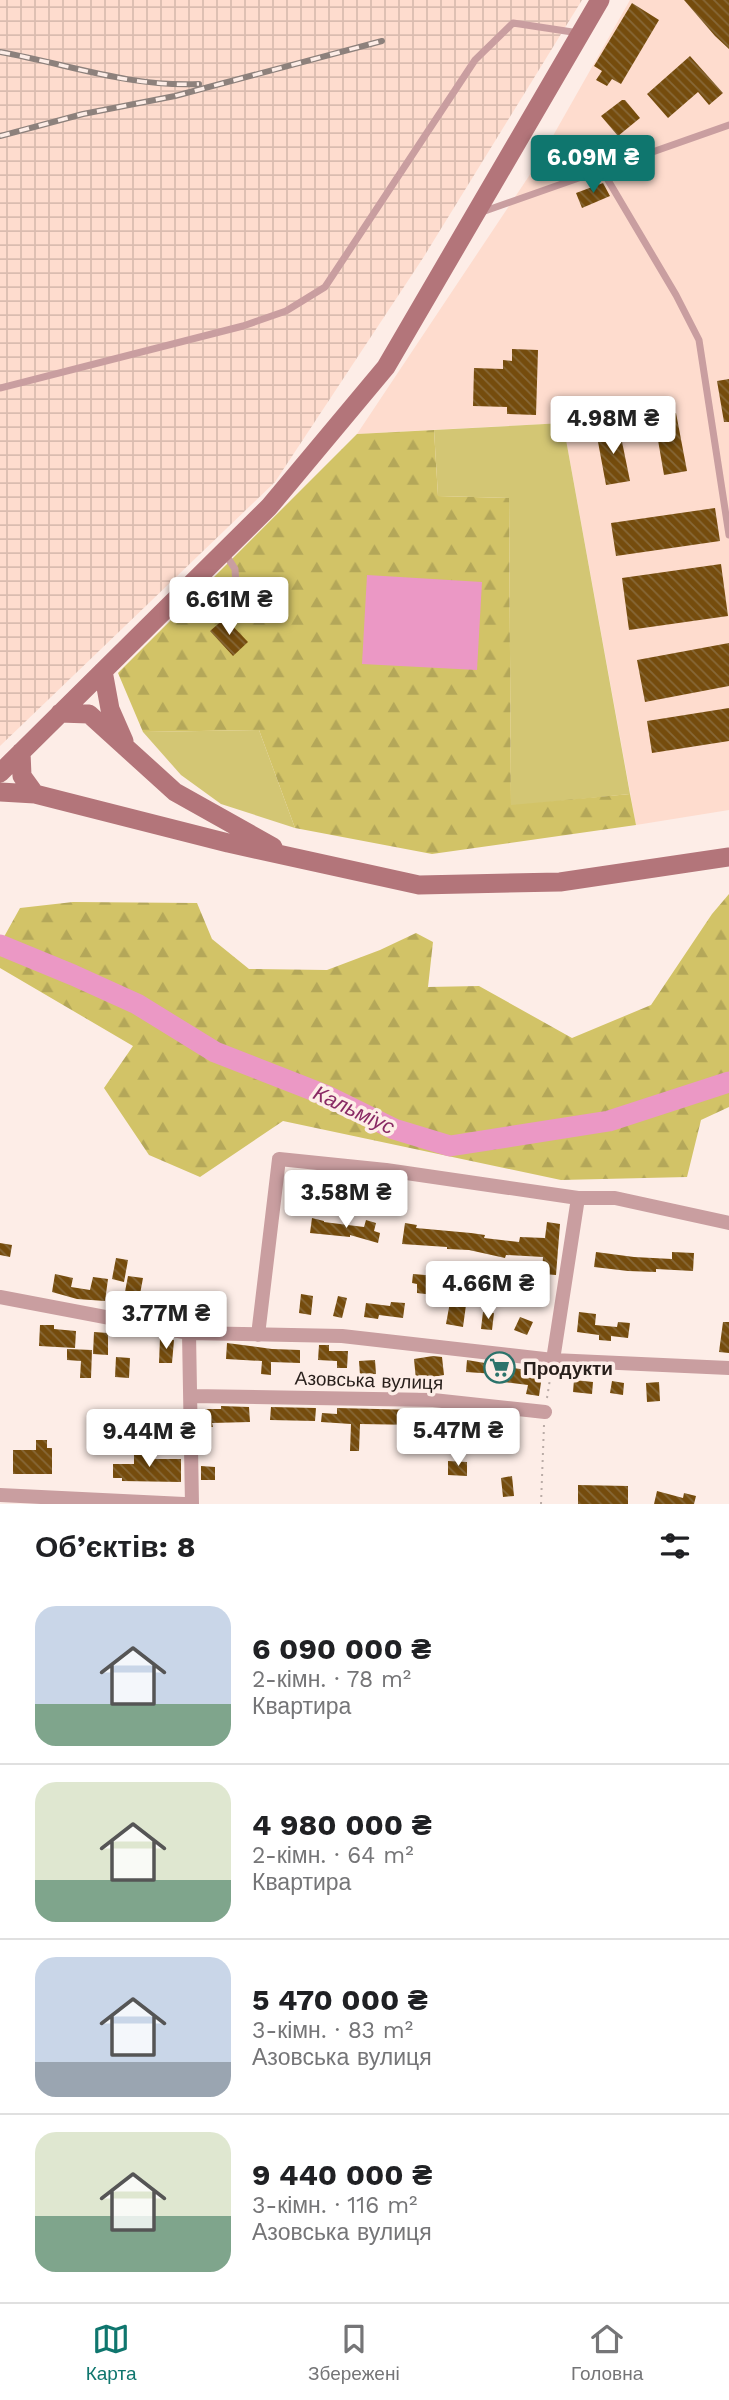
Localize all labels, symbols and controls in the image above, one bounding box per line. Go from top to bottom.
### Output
pin: 6.09M ₴ [528,136,658,195]
text: 6.09M ₴ [547,144,639,171]
pin: 4.98M ₴ [548,396,678,456]
text: 4.98M ₴ [567,405,659,432]
pin: 6.61M ₴ [164,578,294,637]
text: 6.61M ₴ [185,586,273,613]
water label: Кальміус [310,1080,399,1139]
pin: 3.58M ₴ [281,1170,411,1230]
text: 3.58M ₴ [301,1179,392,1206]
pin: 4.66M ₴ [423,1262,553,1321]
text: 4.66M ₴ [442,1270,534,1297]
pin: 3.77M ₴ [101,1292,231,1351]
text: 3.77M ₴ [122,1300,210,1327]
supermarket icon: Продукти [483,1351,517,1385]
place label: Продукти [523,1357,613,1380]
street label: Азовська вулиця [294,1366,444,1395]
pin: 5.47M ₴ [393,1408,523,1468]
pin: 9.44M ₴ [84,1410,214,1469]
text: 5.47M ₴ [413,1417,503,1444]
text: 9.44M ₴ [102,1418,196,1445]
icon: filters [656,1527,694,1565]
text: Об’єктів: 8 [35,1529,196,1564]
text: 6 090 000 ₴ [252,1631,431,1666]
icon: home [91,1634,175,1718]
text: 2-кімн. · 78 m² [252,1666,411,1693]
text: Квартира [252,1693,351,1720]
text: 4 980 000 ₴ [252,1807,432,1842]
icon: home [91,1810,175,1894]
text: 2-кімн. · 64 m² [252,1842,414,1869]
text: Квартира [252,1869,351,1896]
text: 5 470 000 ₴ [252,1982,428,2017]
icon: home [91,1985,175,2069]
text: 3-кімн. · 83 m² [252,2017,413,2044]
text: Азовська вулиця [252,2044,432,2071]
text: 9 440 000 ₴ [252,2157,432,2192]
icon: home [91,2160,175,2244]
text: 3-кімн. · 116 m² [252,2192,417,2219]
text: Азовська вулиця [252,2219,432,2246]
tab: Карта [86,2320,137,2385]
tab: Збережені [308,2320,400,2385]
tab: Головна [571,2320,643,2385]

